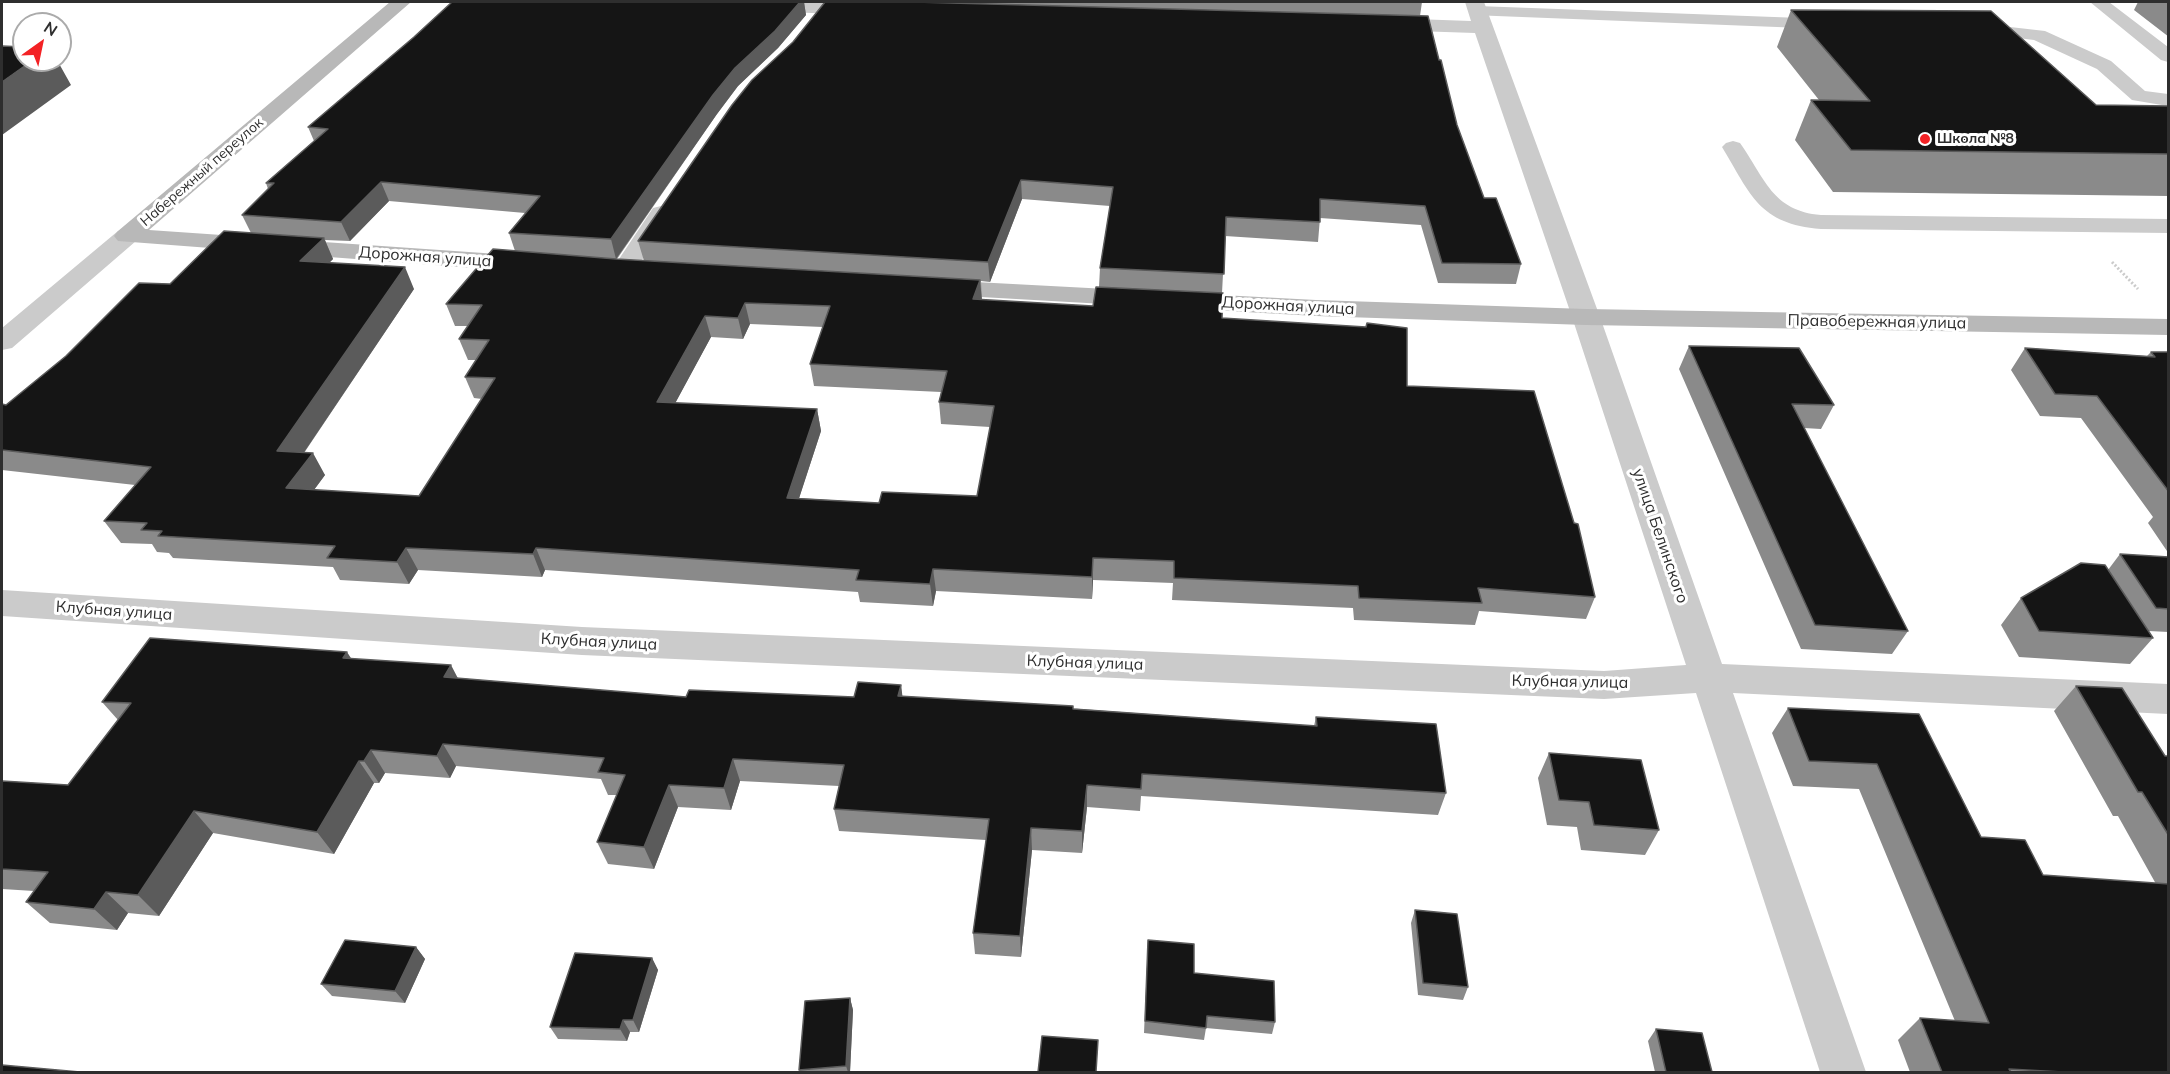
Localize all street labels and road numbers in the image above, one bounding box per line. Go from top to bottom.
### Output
street label: Набережный переулок [137,114,267,230]
street label: Дорожная улица [358,243,492,271]
street label: Дорожная улица [1221,293,1355,319]
street label: Правобережная улица [1788,311,1966,333]
street label: улица Белинского [1628,466,1692,606]
street label: Клубная улица [55,597,173,625]
street label: Клубная улица [540,629,658,655]
street label: Клубная улица [1026,651,1144,675]
street label: Клубная улица [1511,671,1629,693]

